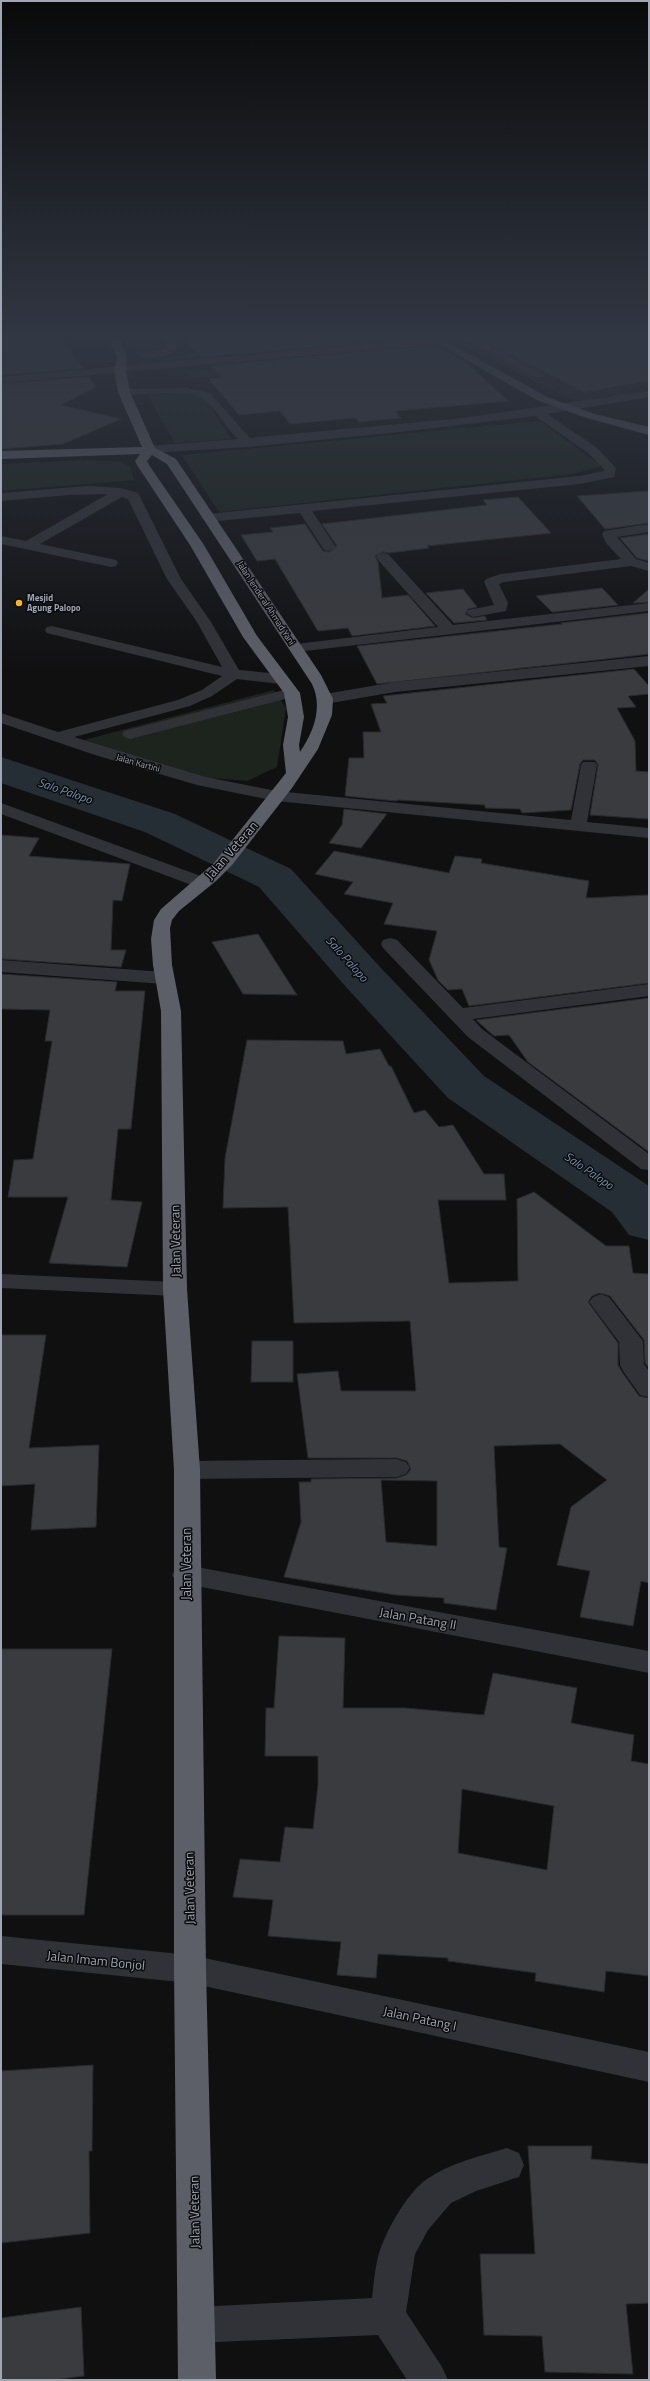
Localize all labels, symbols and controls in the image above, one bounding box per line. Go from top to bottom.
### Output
street label: Jalan Jenderal Ahmad Yani [234,558,299,647]
place label: Mesjid Agung Palopo [27,591,81,614]
marker: Mesjid Agung Palopo [14,598,24,608]
street label: Jalan Kartini [115,750,162,775]
water label: Salo Palopo [36,772,96,809]
street label: Jalan Veteran [200,816,262,884]
water label: Salo Palopo [322,931,374,987]
water label: Salo Palopo [561,1147,619,1195]
street label: Jalan Veteran [164,1205,186,1277]
street label: Jalan Veteran [176,1528,196,1600]
street label: Jalan Patang II [378,1601,458,1635]
street label: Jalan Veteran [178,1852,200,1924]
street label: Jalan Imam Bonjol [46,1945,146,1975]
street label: Jalan Patang I [381,2000,459,2036]
street label: Jalan Veteran [183,2176,205,2248]

